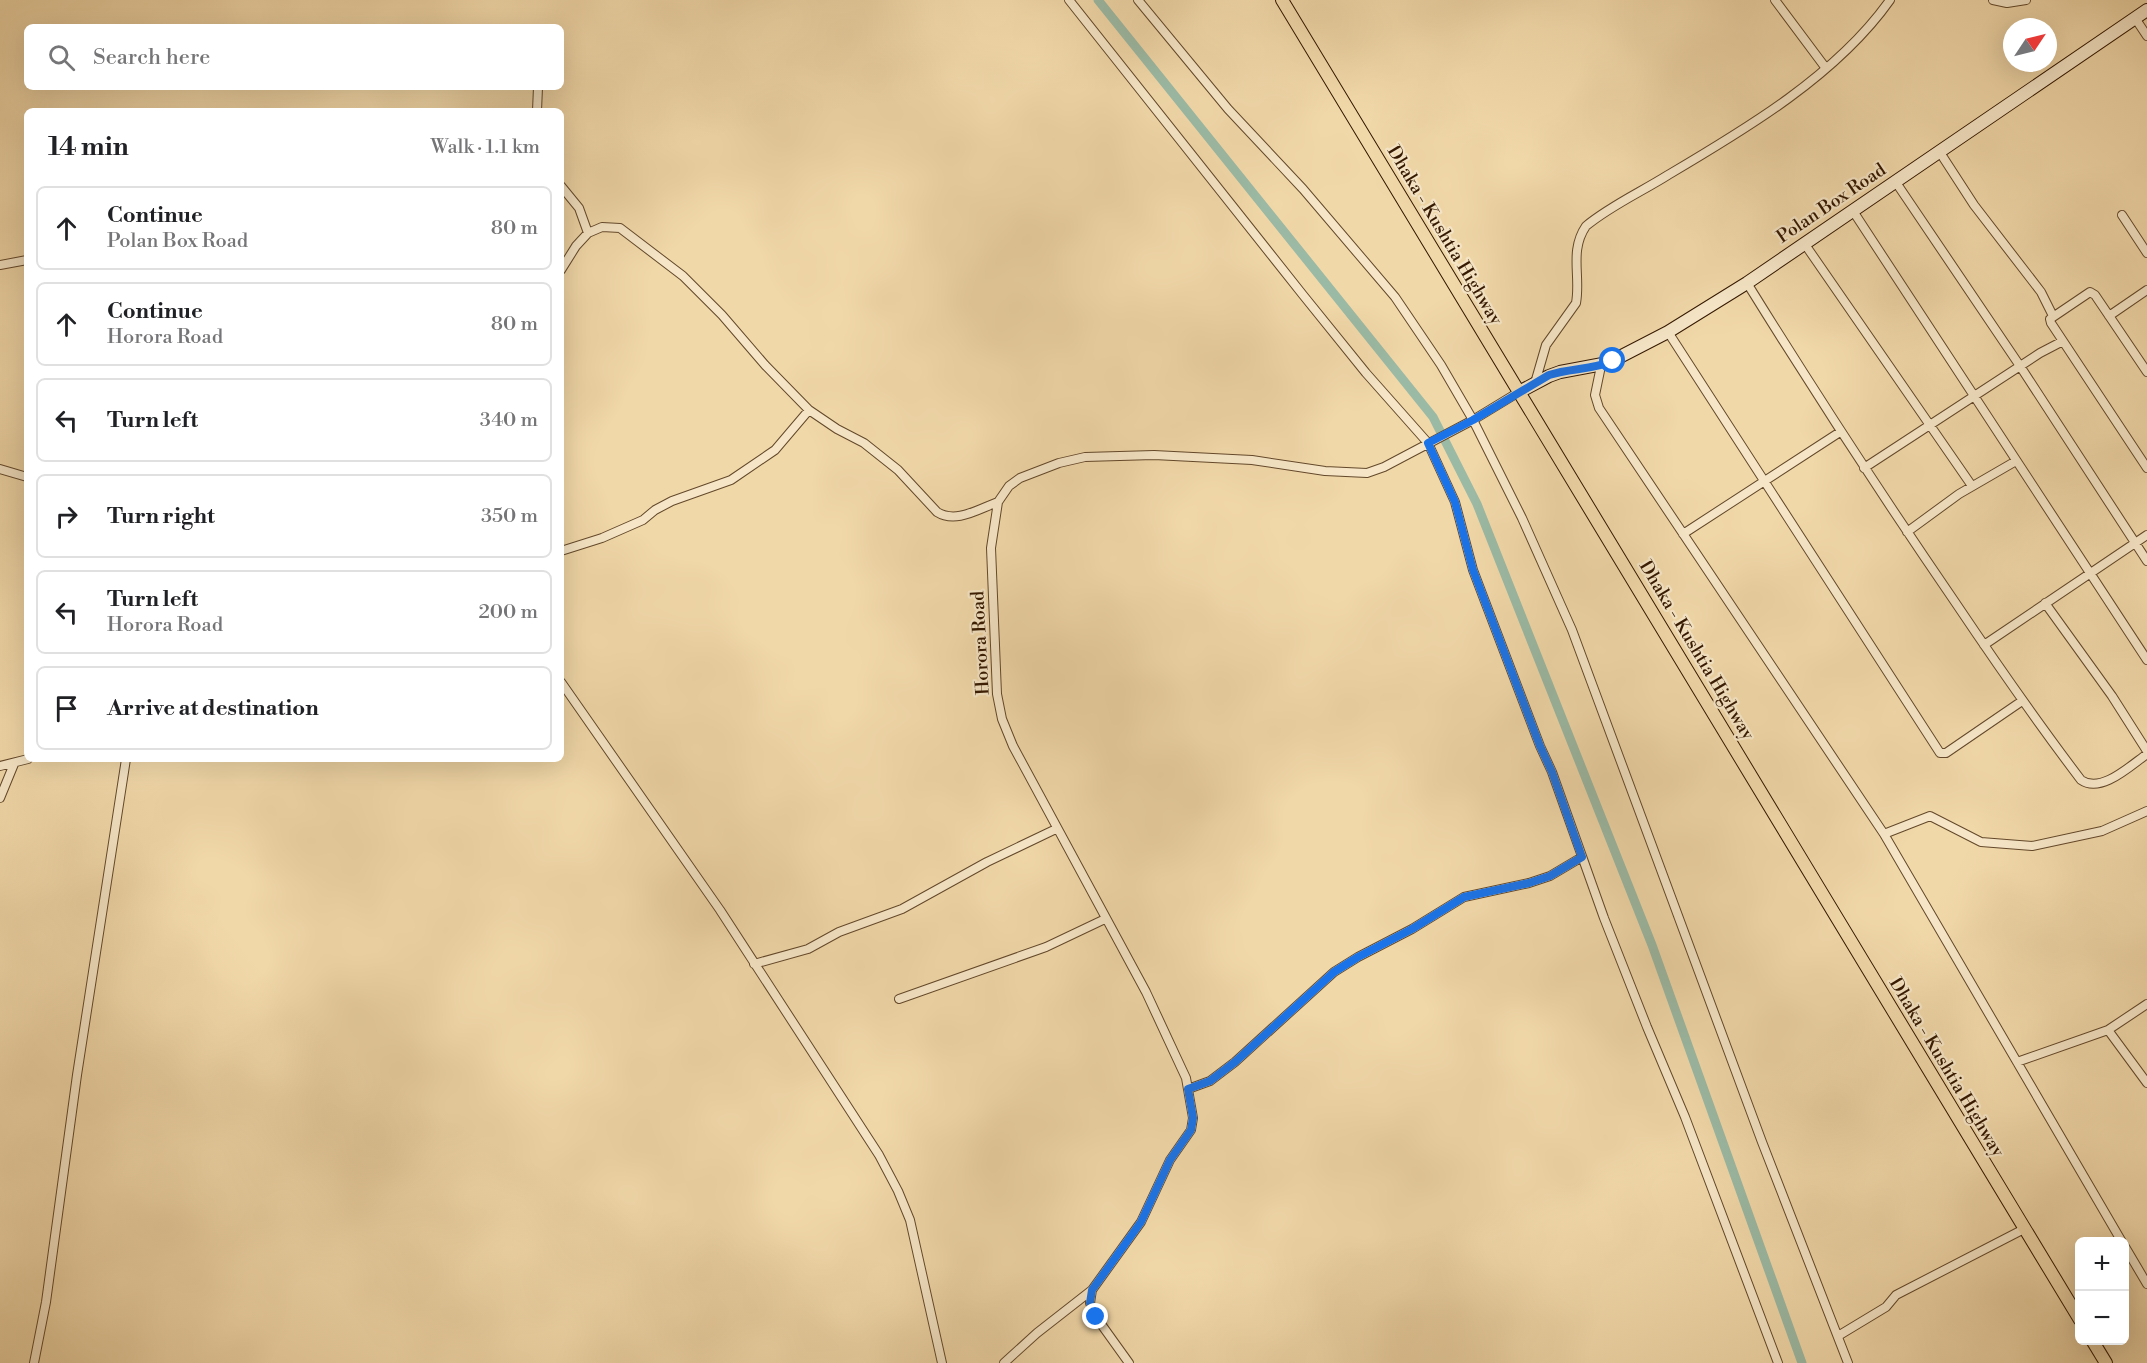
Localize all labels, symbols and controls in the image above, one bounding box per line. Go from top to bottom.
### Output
north arrow [2003,18,2057,72]
search box [24,24,564,90]
icon: search [45,41,78,74]
text: Search here [93,44,210,71]
text: 14 min [48,131,129,163]
text: Walk · 1.1 km [431,135,540,160]
street label: Dhaka - Kushtia Highway [1382,141,1507,329]
street label: Polan Box Road [1772,158,1891,248]
text: Continue [107,202,203,229]
icon: ahead [50,212,83,245]
text: 80 m [491,216,538,241]
text: Polan Box Road [107,229,248,254]
text: Continue [107,298,203,325]
icon: ahead [50,308,83,341]
text: 80 m [491,312,538,337]
text: Horora Road [107,325,223,350]
route start [1599,347,1625,373]
icon: left [50,404,83,437]
text: Turn left [107,407,198,434]
text: 340 m [480,408,538,433]
icon: right [50,500,83,533]
text: Turn right [107,503,215,530]
text: 350 m [481,504,538,529]
street label: Dhaka - Kushtia Highway [1634,556,1759,744]
text: Turn left [107,586,198,613]
street label: Horora Road [966,589,995,696]
icon: left [50,596,83,629]
text: 200 m [478,600,538,625]
text: Horora Road [107,613,223,638]
icon: arrive [50,692,83,725]
text: Arrive at destination [107,695,319,722]
street label: Dhaka - Kushtia Highway [1884,973,2009,1161]
map controls [2075,1237,2129,1345]
button: + [2075,1237,2129,1291]
button: − [2075,1291,2129,1345]
route end [1082,1303,1108,1329]

